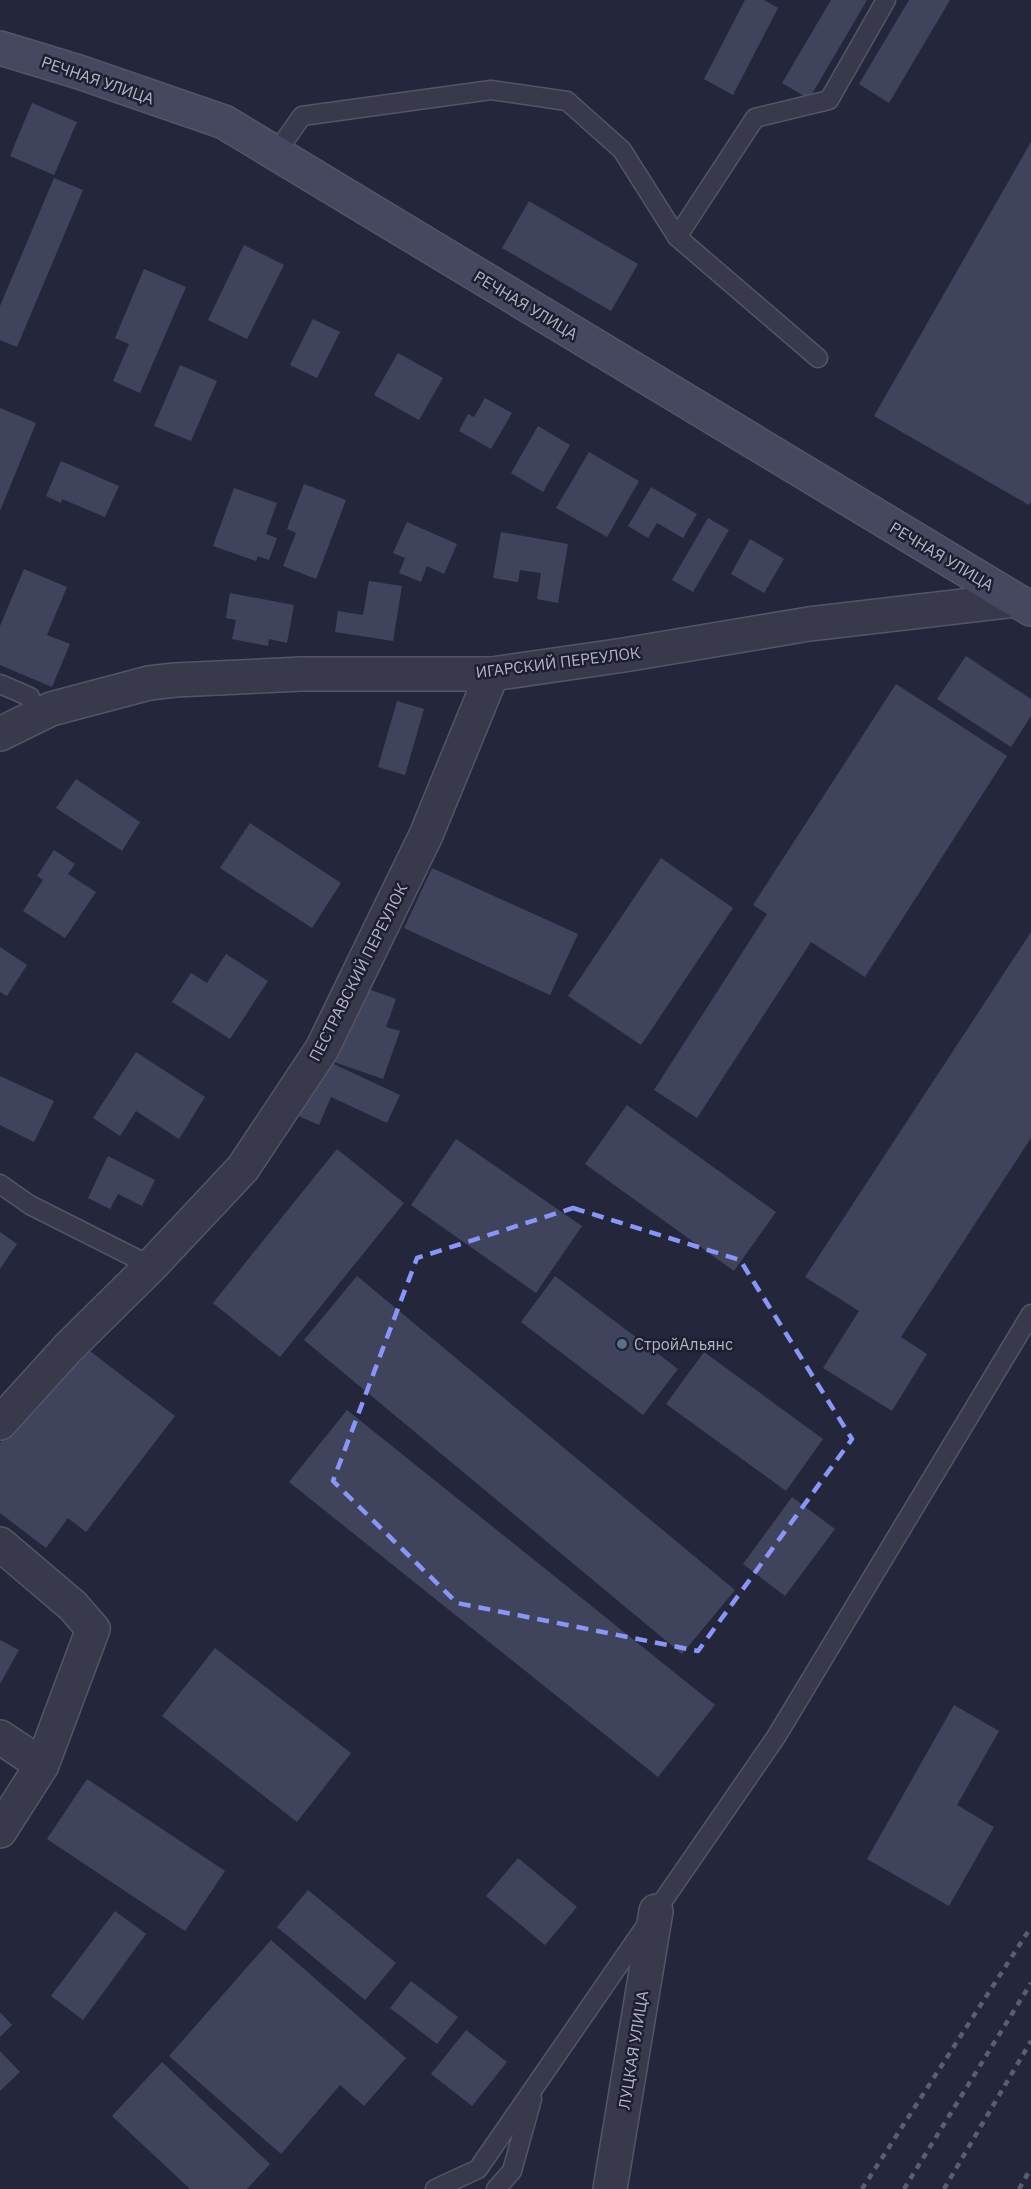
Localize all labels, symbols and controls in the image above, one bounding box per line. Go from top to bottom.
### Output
street label: РЕЧНАЯ УЛИЦА [39,51,157,109]
street label: РЕЧНАЯ УЛИЦА [470,266,582,344]
street label: РЕЧНАЯ УЛИЦА [886,517,998,595]
street label: ИГАРСКИЙ ПЕРЕУЛОК [474,642,642,682]
street label: ПЕСТРАВСКИЙ ПЕРЕУЛОК [304,880,412,1064]
place label: СтройАльянс [634,1334,733,1354]
marker: СтройАльянс [615,1337,629,1351]
street label: ЛУЦКАЯ УЛИЦА [614,1989,652,2111]

